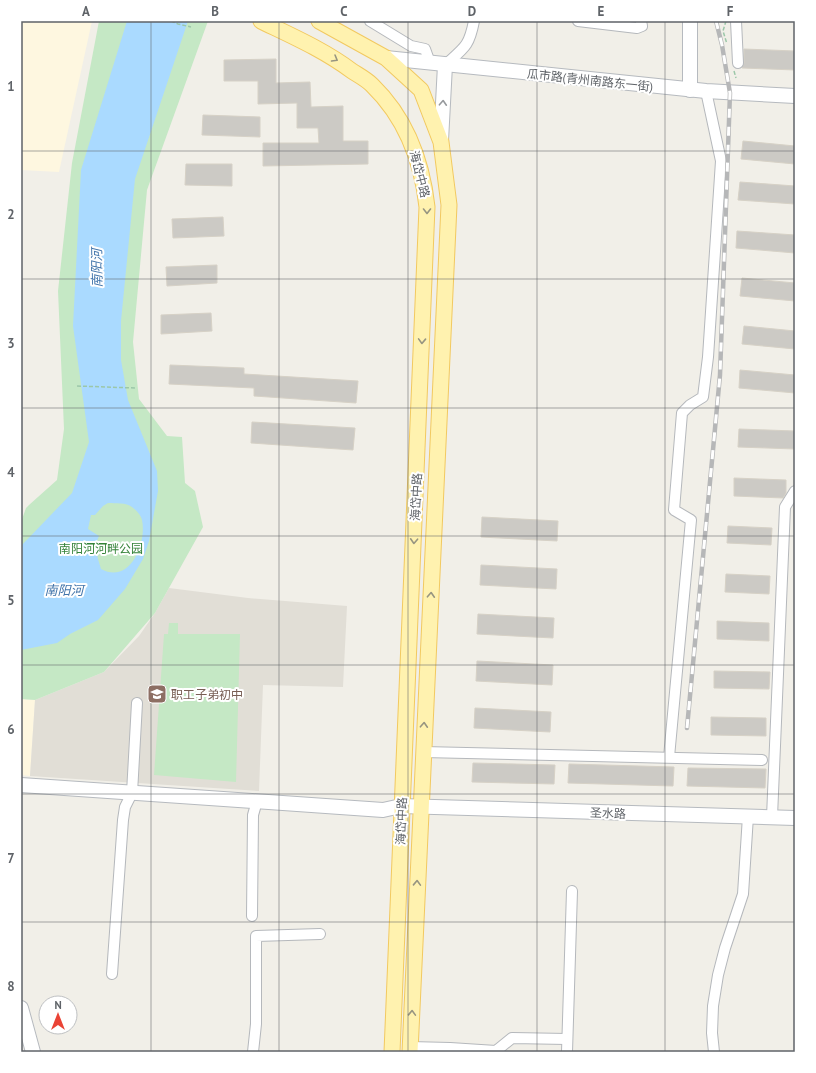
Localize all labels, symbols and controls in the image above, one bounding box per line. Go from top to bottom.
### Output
text: A [82,3,90,20]
text: B [211,3,219,20]
text: C [340,3,348,20]
text: D [468,3,476,20]
text: E [598,3,605,20]
text: F [727,3,734,20]
one-way arrow [331,55,338,62]
street label: 瓜市路(青州南路东一街) [526,66,654,94]
text: 1 [7,78,15,95]
one-way arrow [438,100,447,106]
street label: 海岱中路 [407,149,433,199]
text: 2 [7,206,15,223]
one-way arrow [423,208,431,214]
water label: 南阳河 [88,245,106,288]
text: 3 [7,335,15,352]
one-way arrow [418,338,427,344]
text: 4 [7,464,15,481]
street label: 海岱中路 [407,473,425,521]
one-way arrow [409,538,418,544]
park label: 南阳河河畔公园 [59,541,143,556]
water label: 南阳河 [44,582,86,599]
text: 5 [7,592,15,609]
one-way arrow [426,592,435,598]
school or university icon: 职工子弟初中 [146,683,168,705]
place label: 职工子弟初中 [171,687,243,702]
text: 6 [7,721,15,738]
one-way arrow [420,722,429,728]
street label: 海岱中路 [393,797,409,845]
street label: 圣水路 [590,805,626,821]
text: 7 [7,850,15,867]
one-way arrow [413,880,422,886]
text: 8 [7,978,15,995]
north arrow [38,995,78,1035]
text: N [54,998,62,1012]
one-way arrow [408,1010,416,1016]

